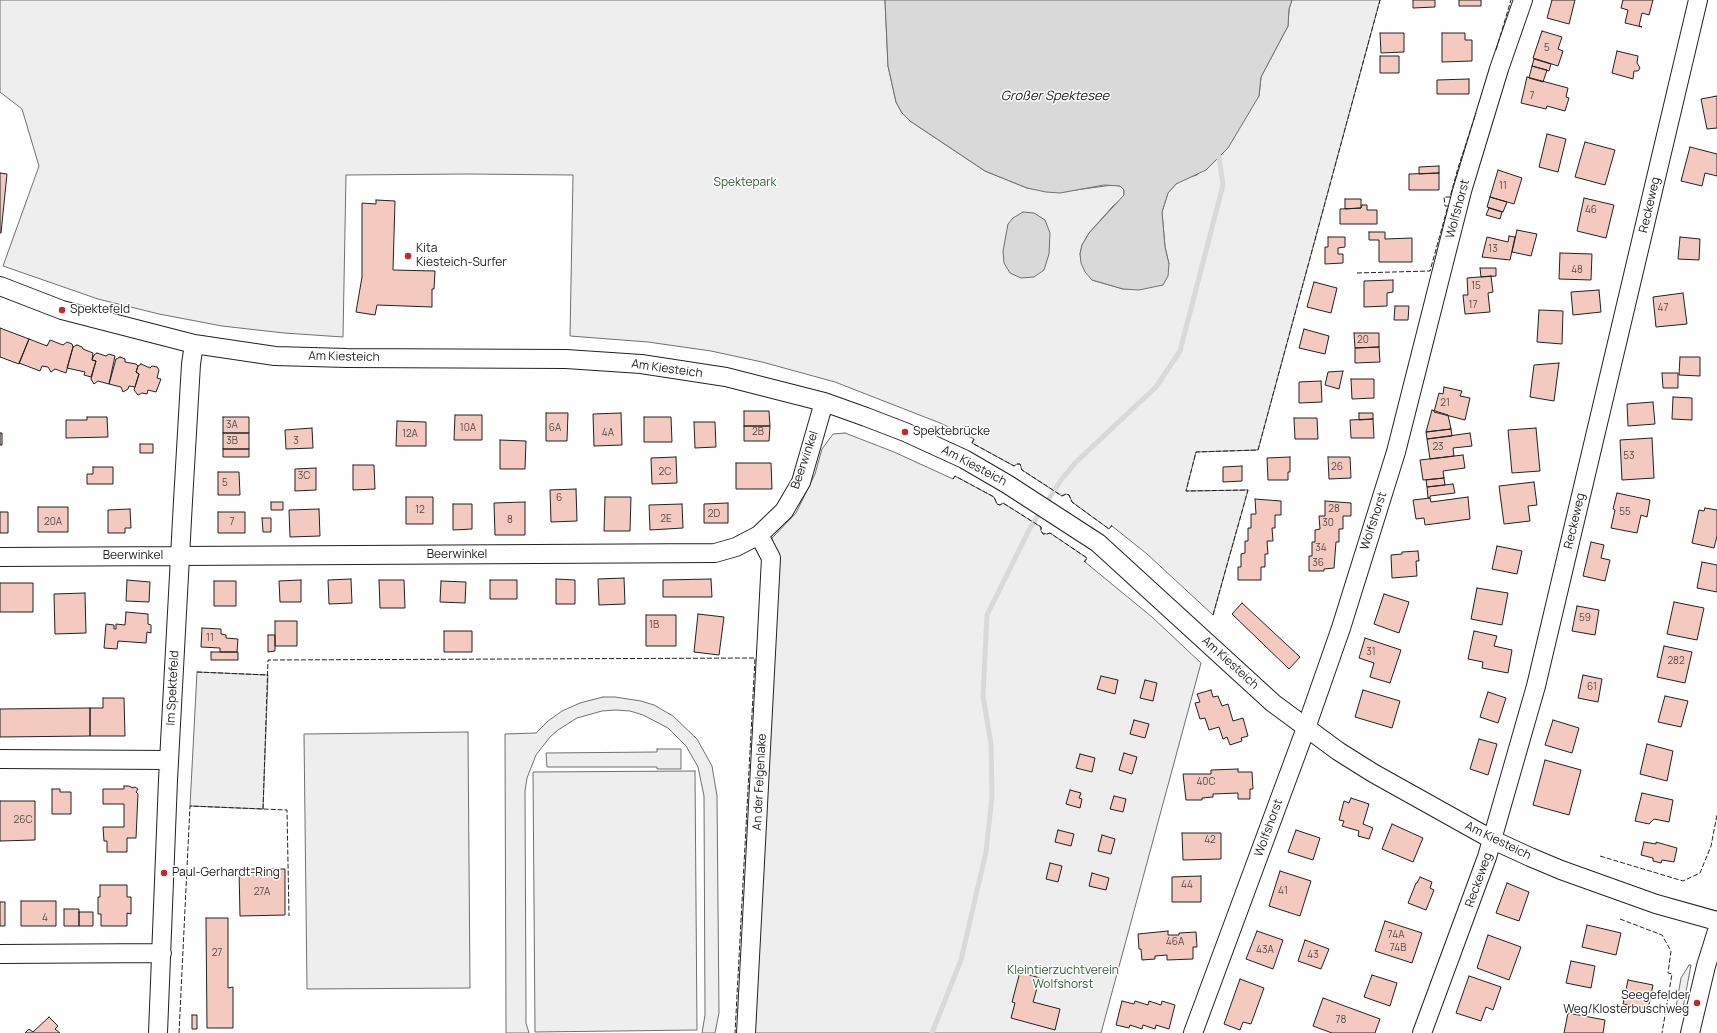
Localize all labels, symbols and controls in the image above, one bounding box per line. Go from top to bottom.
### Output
house number: 5 [1544,42,1550,54]
water label: Großer Spektesee [1001,88,1109,104]
house number: 7 [1529,90,1535,102]
park label: Spektepark [714,176,776,190]
street label: Reckeweg [1637,176,1663,234]
street label: Wolfshorst [1443,178,1473,240]
house number: 11 [1499,180,1507,192]
house number: 46 [1585,204,1597,216]
place label: Kita Kiesteich-Surfer [416,242,507,270]
house number: 13 [1488,243,1498,255]
marker: Kita Kiesteich-Surfer [403,251,413,261]
house number: 48 [1571,264,1583,276]
house number: 15 [1471,280,1481,292]
house number: 17 [1469,299,1477,311]
house number: 47 [1658,302,1668,314]
place label: Spektefeld [70,303,130,317]
marker: Spektefeld [57,305,67,315]
house number: 20 [1357,334,1369,346]
street label: Am Kiesteich [308,349,380,365]
street label: Am Kiesteich [631,357,703,381]
house number: 21 [1440,397,1450,409]
house number: 3A [226,419,238,431]
house number: 10A [460,422,476,434]
house number: 6A [549,422,561,434]
place label: Spektebrücke [913,425,990,439]
house number: 2B [752,426,764,438]
house number: 4A [602,427,614,439]
marker: Spektebrücke [900,427,910,437]
house number: 12A [402,428,418,440]
street label: Beerwinkel [788,429,822,491]
house number: 3B [226,435,238,447]
house number: 3 [293,435,299,447]
house number: 23 [1432,441,1444,453]
street label: Am Kiesteich [939,443,1009,489]
house number: 53 [1623,450,1635,462]
house number: 26 [1331,461,1343,473]
house number: 2C [659,466,671,478]
house number: 3C [298,470,310,482]
house number: 5 [222,477,228,489]
street label: Wolfshorst [1358,490,1390,552]
house number: 6 [556,492,562,504]
street label: Reckeweg [1562,492,1588,550]
house number: 28 [1328,503,1340,515]
house number: 12 [415,504,425,516]
house number: 55 [1619,506,1631,518]
house number: 2D [708,508,720,520]
house number: 2E [660,513,672,525]
house number: 8 [507,514,513,526]
house number: 20A [44,516,62,528]
house number: 7 [229,516,235,528]
house number: 30 [1322,517,1334,529]
house number: 34 [1315,542,1327,554]
street label: Beerwinkel [427,548,487,562]
street label: Beerwinkel [103,549,163,563]
house number: 36 [1312,557,1324,569]
house number: 59 [1579,612,1591,624]
house number: 1B [649,619,659,631]
house number: 11 [206,632,214,644]
street label: Am Kiesteich [1199,634,1261,692]
house number: 31 [1366,646,1376,658]
street label: Im Spektefeld [164,650,182,726]
house number: 282 [1667,655,1685,667]
house number: 61 [1587,681,1597,693]
street label: An der Felgenlake [750,733,770,831]
house number: 40C [1196,776,1216,788]
street label: Wolfshorst [1252,797,1286,859]
house number: 26C [13,814,33,826]
street label: Am Kiesteich [1463,819,1533,863]
house number: 42 [1204,834,1216,846]
street label: Reckeweg [1463,851,1495,909]
place label: Paul-Gerhardt-Ring [172,866,280,880]
marker: Paul-Gerhardt-Ring [159,868,169,878]
house number: 44 [1181,879,1193,891]
house number: 41 [1278,885,1288,897]
house number: 27A [254,886,270,898]
house number: 4 [42,912,48,924]
house number: 74A [1388,929,1404,941]
house number: 46A [1166,936,1184,948]
house number: 74B [1390,942,1406,954]
house number: 43A [1256,944,1274,956]
house number: 27 [212,947,222,959]
house number: 43 [1307,949,1319,961]
park label: Kleintierzuchtverein Wolfshorst [1007,964,1119,992]
place label: Seegefelder Weg/Klosterbuschweg [1563,989,1689,1017]
marker: Seegefelder Weg/Klosterbuschweg [1692,998,1702,1008]
house number: 78 [1336,1014,1346,1026]

